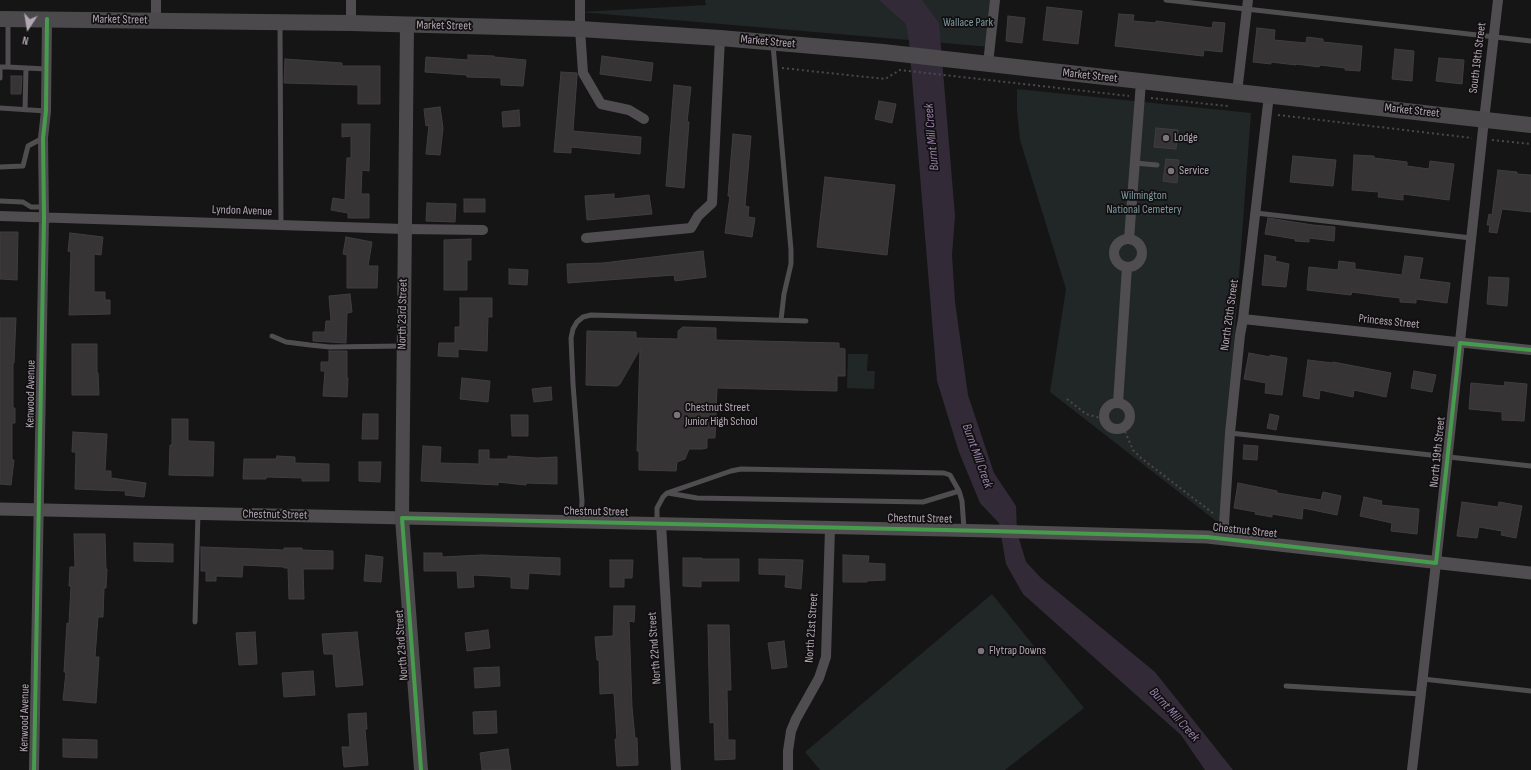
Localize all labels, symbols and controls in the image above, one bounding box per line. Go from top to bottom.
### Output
north arrow [8,8,48,48]
street label: Market Street [92,12,148,28]
park label: Wallace Park [943,16,993,30]
street label: Market Street [416,18,472,34]
street label: South 19th Street [1466,22,1490,94]
street label: Market Street [740,32,796,52]
text: N [21,33,30,47]
street label: Market Street [1062,66,1118,86]
street label: Market Street [1384,101,1440,121]
water label: Burnt Mill Creek [921,103,943,171]
place label: Lodge [1174,131,1198,145]
marker: Lodge [1161,133,1171,143]
place label: Service [1179,164,1209,178]
marker: Service [1166,166,1176,176]
park label: Wilmington National Cemetery [1106,189,1182,217]
street label: Lyndon Avenue [212,203,272,219]
street label: North 23rd Street [395,278,411,350]
street label: North 20th Street [1218,278,1242,352]
street label: Princess Street [1358,312,1420,332]
street label: Kenwood Avenue [23,360,39,428]
place label: Chestnut Street Junior High School [685,401,758,429]
marker: Chestnut Street Junior High School [672,410,682,420]
street label: North 19th Street [1427,416,1449,488]
water label: Burnt Mill Creek [958,422,996,490]
street label: Chestnut Street [563,504,629,520]
street label: Chestnut Street [242,507,308,523]
street label: Chestnut Street [887,511,953,527]
street label: Chestnut Street [1212,520,1278,542]
street label: North 21st Street [802,593,822,663]
street label: North 23rd Street [392,609,412,681]
street label: North 22nd Street [645,611,665,685]
place label: Flytrap Downs [989,644,1046,658]
marker: Flytrap Downs [976,646,986,656]
street label: Kenwood Avenue [17,684,33,752]
water label: Burnt Mill Creek [1146,685,1202,745]

